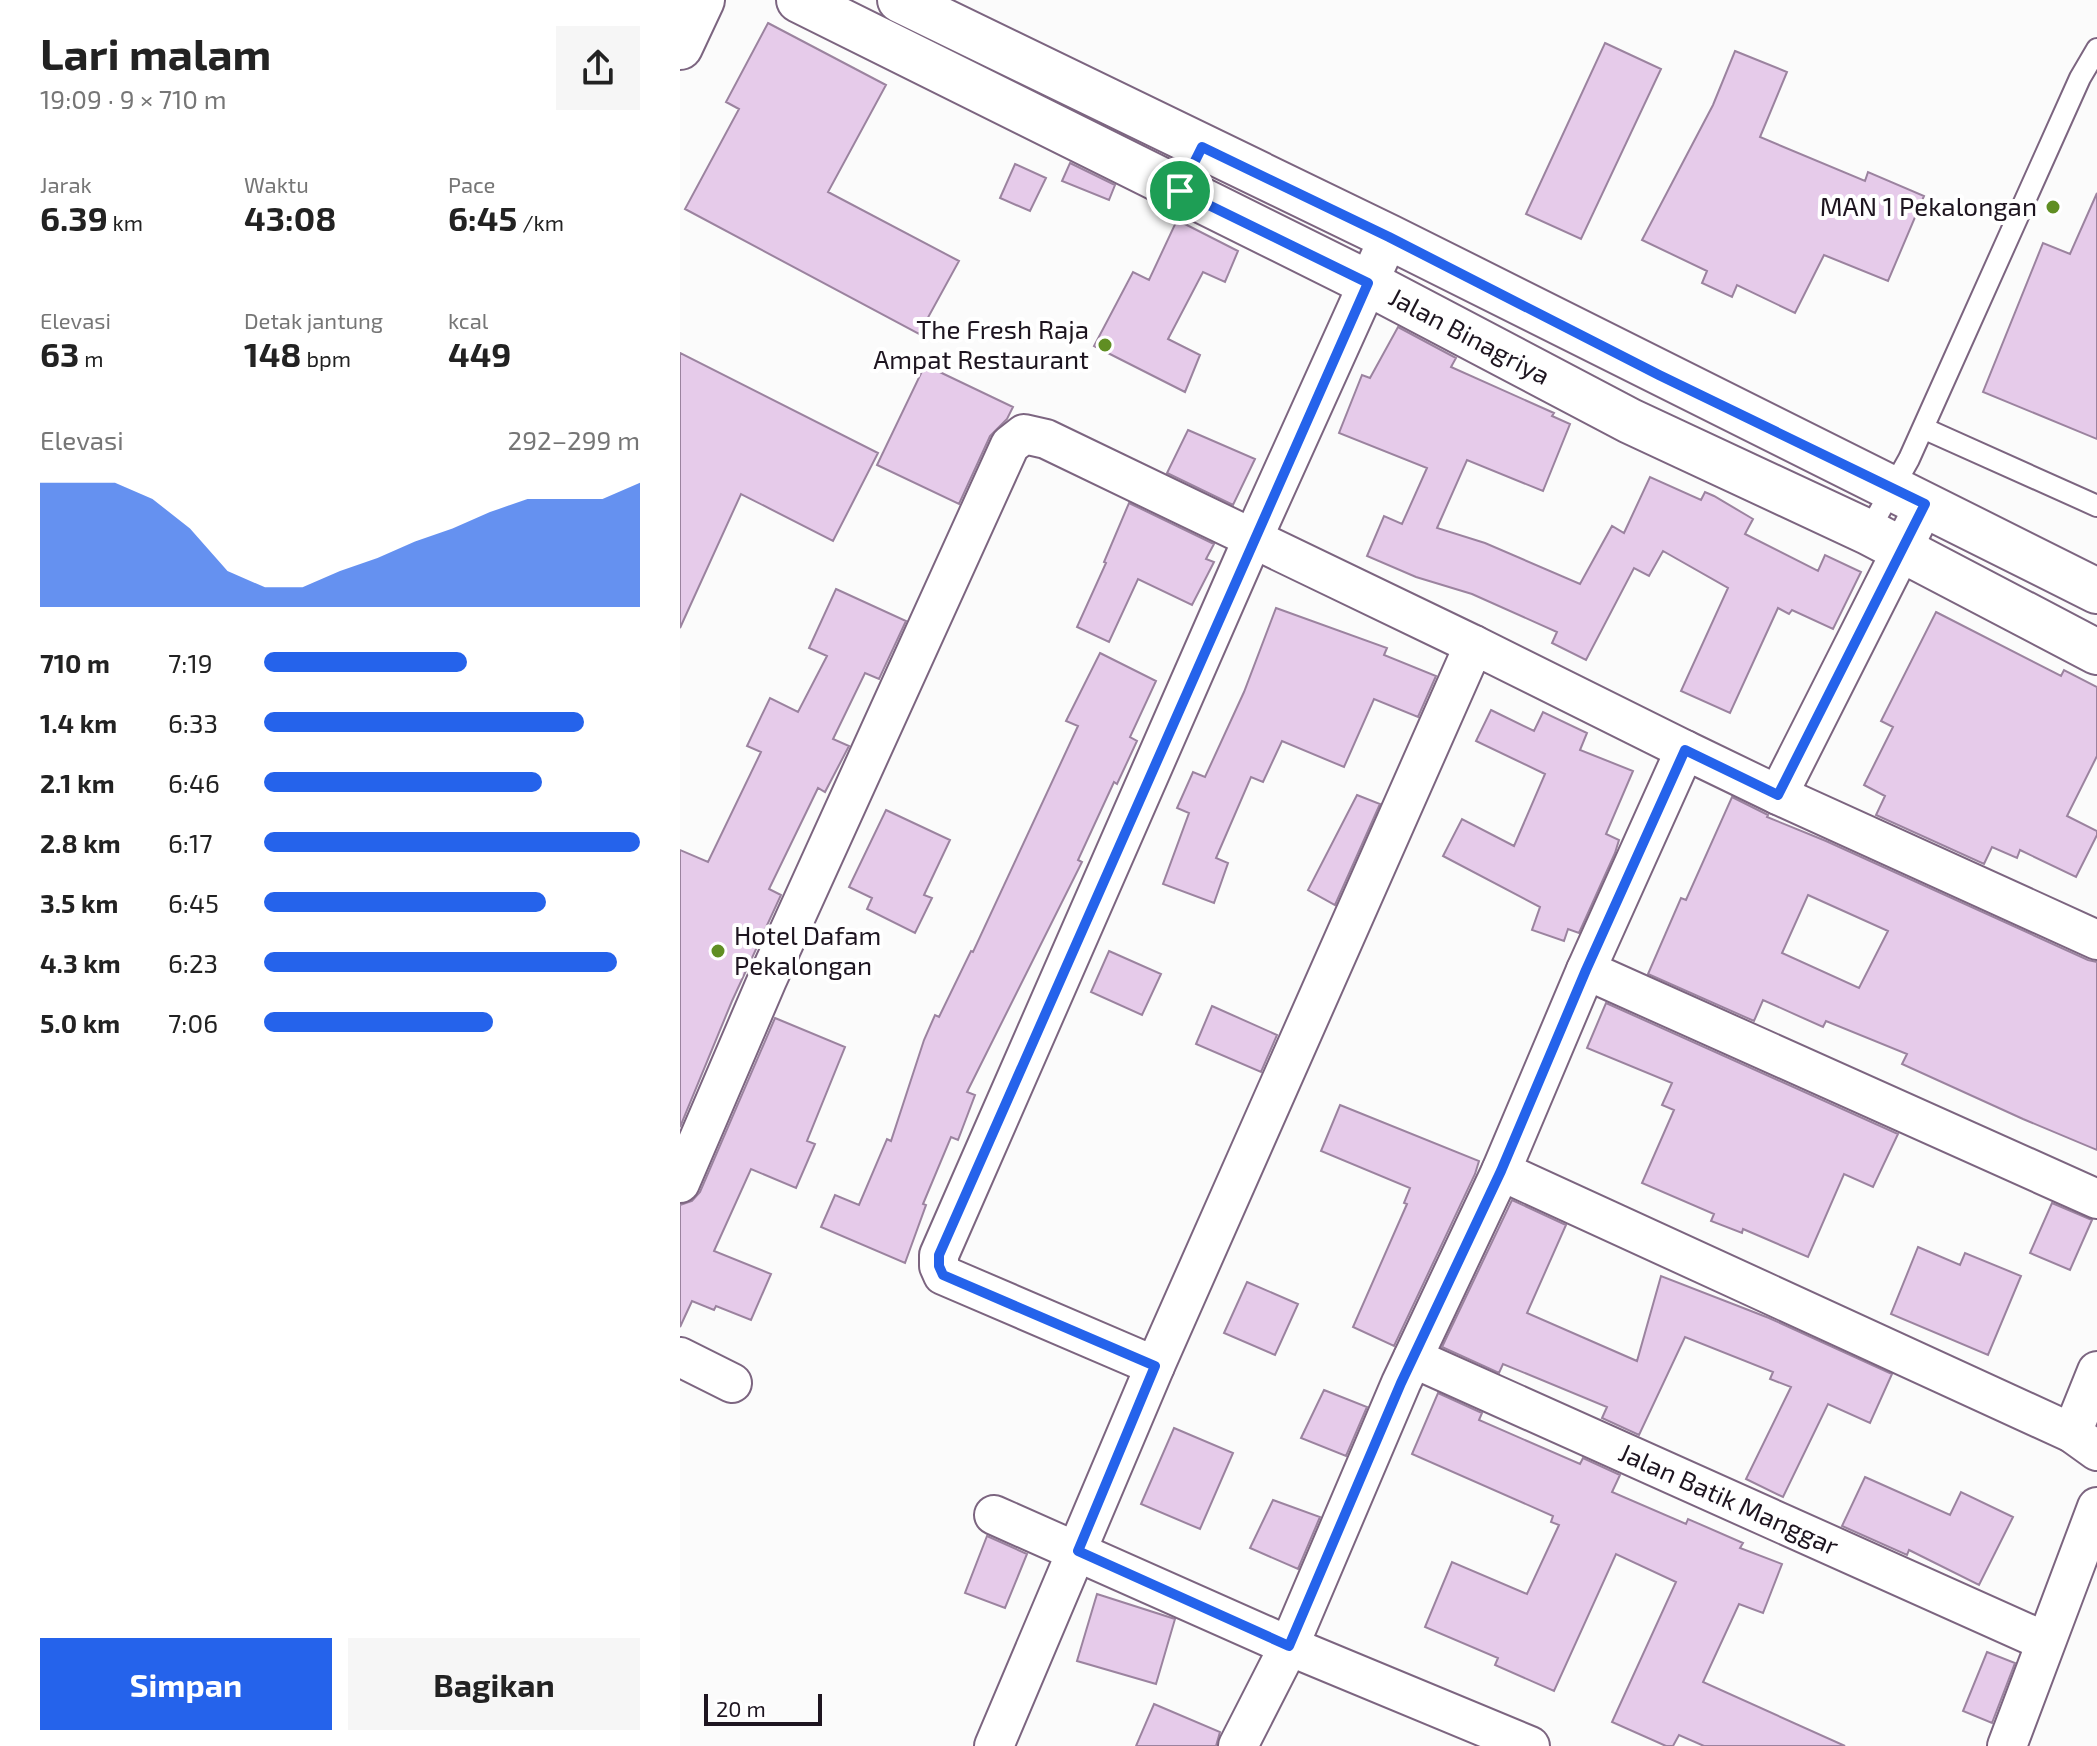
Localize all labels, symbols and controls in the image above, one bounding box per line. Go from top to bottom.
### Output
text: Lari malam [40,26,271,79]
button: share [556,26,640,110]
text: 19:09 · 9 × 710 m [40,83,227,114]
pin [1146,157,1214,225]
icon: arrive [1158,169,1202,213]
text: Jarak [40,171,92,197]
text: Waktu [244,171,309,197]
text: Pace [448,171,495,197]
place label: MAN 1 Pekalongan [1820,190,2037,221]
text: 6.39 [40,197,108,238]
text: 43:08 [244,197,336,238]
text: 6:45 [448,197,517,238]
marker: MAN 1 Pekalongan [2044,198,2062,216]
text: km [108,209,143,235]
text: /km [517,209,564,235]
street label: Jalan Binagriya [1384,280,1556,390]
text: Elevasi [40,307,111,333]
text: Detak jantung [244,307,383,333]
text: kcal [448,307,488,333]
place label: The Fresh Raja Ampat Restaurant [873,313,1089,374]
text: 63 [40,333,79,374]
text: 148 [244,333,302,374]
text: 449 [448,333,511,374]
marker: The Fresh Raja Ampat Restaurant [1096,336,1114,354]
text: m [79,345,104,371]
text: bpm [302,345,351,371]
text: Elevasi [40,424,124,455]
text: 292–299 m [508,424,640,455]
text: 710 m [40,647,110,678]
text: 7:19 [168,647,213,678]
text: 1.4 km [40,707,117,738]
text: 6:33 [168,707,218,738]
text: 2.1 km [40,767,115,798]
text: 6:46 [168,767,220,798]
text: 2.8 km [40,827,121,858]
text: 6:17 [168,827,213,858]
text: 3.5 km [40,887,119,918]
text: 6:45 [168,887,219,918]
place label: Hotel Dafam Pekalongan [734,919,881,980]
marker: Hotel Dafam Pekalongan [709,942,727,960]
text: 4.3 km [40,947,121,978]
text: 6:23 [168,947,218,978]
text: 5.0 km [40,1007,120,1038]
text: 7:06 [168,1007,218,1038]
street label: Jalan Batik Manggar [1615,1436,1844,1561]
button: Simpan [40,1638,332,1730]
button: Bagikan [348,1638,640,1730]
scale bar [704,1690,822,1726]
text: 20 m [716,1695,766,1721]

